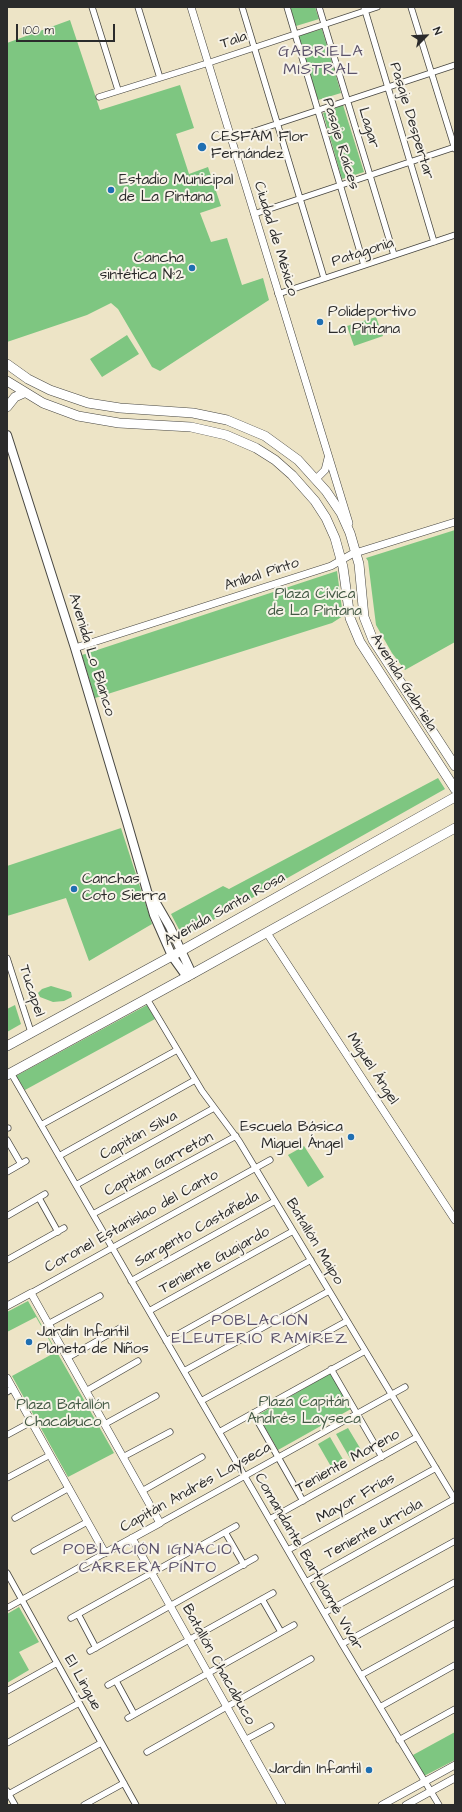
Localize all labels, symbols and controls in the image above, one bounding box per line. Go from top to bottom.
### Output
scale bar [18,16,117,42]
north arrow [406,16,446,56]
text: 100 m [23,22,54,39]
text: N [429,25,446,37]
street label: Tala [218,28,250,54]
district label: GABRIELA MISTRAL [278,43,364,81]
street label: Pasaje Despertar [385,60,437,182]
street label: Pasaje Raíces [318,96,362,192]
street label: Lagar [353,105,383,151]
place label: CESFAM Flor Fernández [211,129,308,164]
marker: CESFAM Flor Fernández [196,141,208,153]
place label: Estadio Municipal de La Pintana [119,172,233,207]
street label: Ciudad de México [249,179,301,299]
marker: Estadio Municipal de La Pintana [106,185,116,195]
street label: Patagonia [330,234,396,272]
place label: Cancha sintética N°2 [100,250,184,285]
marker: Cancha sintética N°2 [187,263,197,273]
place label: Polideportivo La Pintana [328,304,416,339]
marker: Polideportivo La Pintana [315,317,325,327]
street label: Aníbal Pinto [222,554,302,596]
park label: Plaza Cívica de La Pintana [268,586,362,621]
street label: Avenida Lo Blanco [64,591,118,719]
street label: Avenida Gabriela [366,631,440,735]
street label: Avenida Santa Rosa [161,869,289,951]
place label: Canchas Coto Sierra [82,871,166,906]
marker: Canchas Coto Sierra [69,884,79,894]
street label: Tucapel [14,963,48,1019]
street label: Miguel Ángel [342,1030,402,1108]
street label: Capitán Silva [97,1107,181,1165]
place label: Escuela Básica Miguel Ángel [240,1119,343,1154]
street label: Capitán Garretón [101,1129,217,1201]
marker: Escuela Básica Miguel Ángel [346,1132,356,1142]
street label: Coronel Estanislao del Canto [42,1167,222,1277]
street label: Sargento Castañeda [131,1188,263,1272]
street label: Batallón Maipo [281,1195,347,1289]
street label: Teniente Guajardo [157,1223,273,1299]
district label: POBLACIÓN ELEUTERIO RAMÍREZ [171,1312,349,1350]
place label: Jardín Infantil Planeta de Niños [37,1324,149,1359]
marker: Jardín Infantil Planeta de Niños [24,1337,34,1347]
park label: Plaza Capitán Andrés Layseca [247,1394,361,1429]
park label: Plaza Batallón Chacabuco [16,1397,110,1432]
street label: Teniente Moreno [293,1426,403,1498]
street label: Capitán Andrés Layseca [117,1439,275,1537]
street label: Comandante Bartolomé Vivar [250,1470,366,1654]
street label: Mayor Frías [314,1470,398,1528]
street label: Teniente Urriola [322,1496,426,1564]
district label: POBLACIÓN IGNACIO CARRERA PINTO [63,1541,233,1579]
street label: Batallón Chacabuco [177,1601,259,1729]
street label: El Lingue [59,1652,105,1714]
place label: Jardin Infantil [269,1761,361,1779]
marker: Jardin Infantil [364,1765,374,1775]

